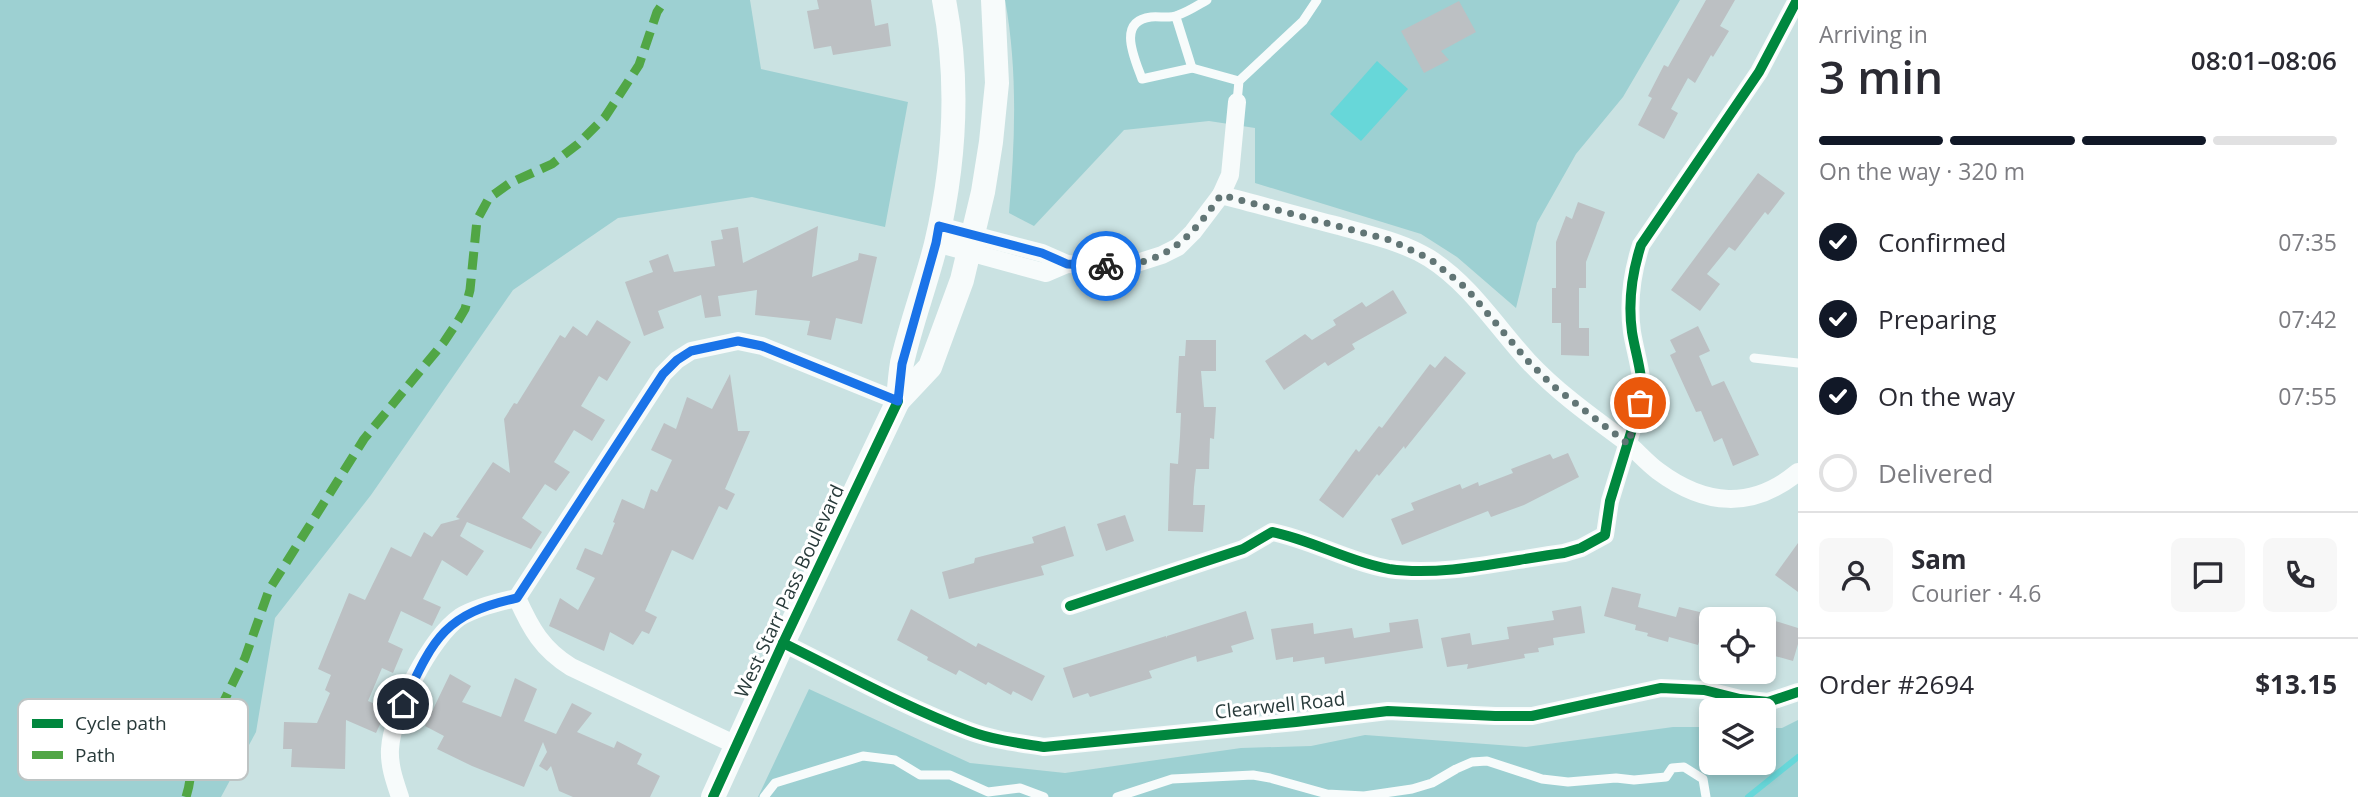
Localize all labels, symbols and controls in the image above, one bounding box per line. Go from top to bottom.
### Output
text: Arriving in [1819,18,1928,50]
text: 08:01–08:06 [2191,42,2337,78]
text: 3 min [1819,45,1943,107]
text: On the way · 320 m [1819,155,2025,187]
icon: check [1819,223,1857,261]
text: Confirmed [1878,224,2006,260]
text: 07:35 [2278,226,2337,258]
courier [1071,231,1141,301]
icon: bike [1087,247,1125,285]
icon: check [1819,300,1857,338]
text: Preparing [1878,301,1996,337]
text: 07:42 [2278,303,2337,335]
pin [1610,373,1670,433]
icon: check [1819,377,1857,415]
text: On the way [1878,378,2015,414]
text: 07:55 [2278,380,2337,412]
icon: bag [1621,384,1659,422]
text: Delivered [1878,455,1993,491]
street label: West Starr Pass Boulevard [728,480,850,702]
button: person [1819,538,1893,612]
button: chat [2171,538,2245,612]
button: phone [2263,538,2337,612]
text: Sam [1911,541,1967,577]
text: Courier · 4.6 [1911,577,2041,609]
map controls [1699,607,1776,775]
button: locate [1699,607,1776,684]
text: Order #2694 [1819,666,1974,702]
text: $13.15 [2255,666,2337,702]
pin [373,674,433,734]
icon: home [384,685,422,723]
street label: Clearwell Road [1213,685,1347,725]
button: layers [1699,698,1776,775]
legend [18,699,248,780]
text: Cycle path [75,710,167,736]
text: Path [75,742,115,768]

